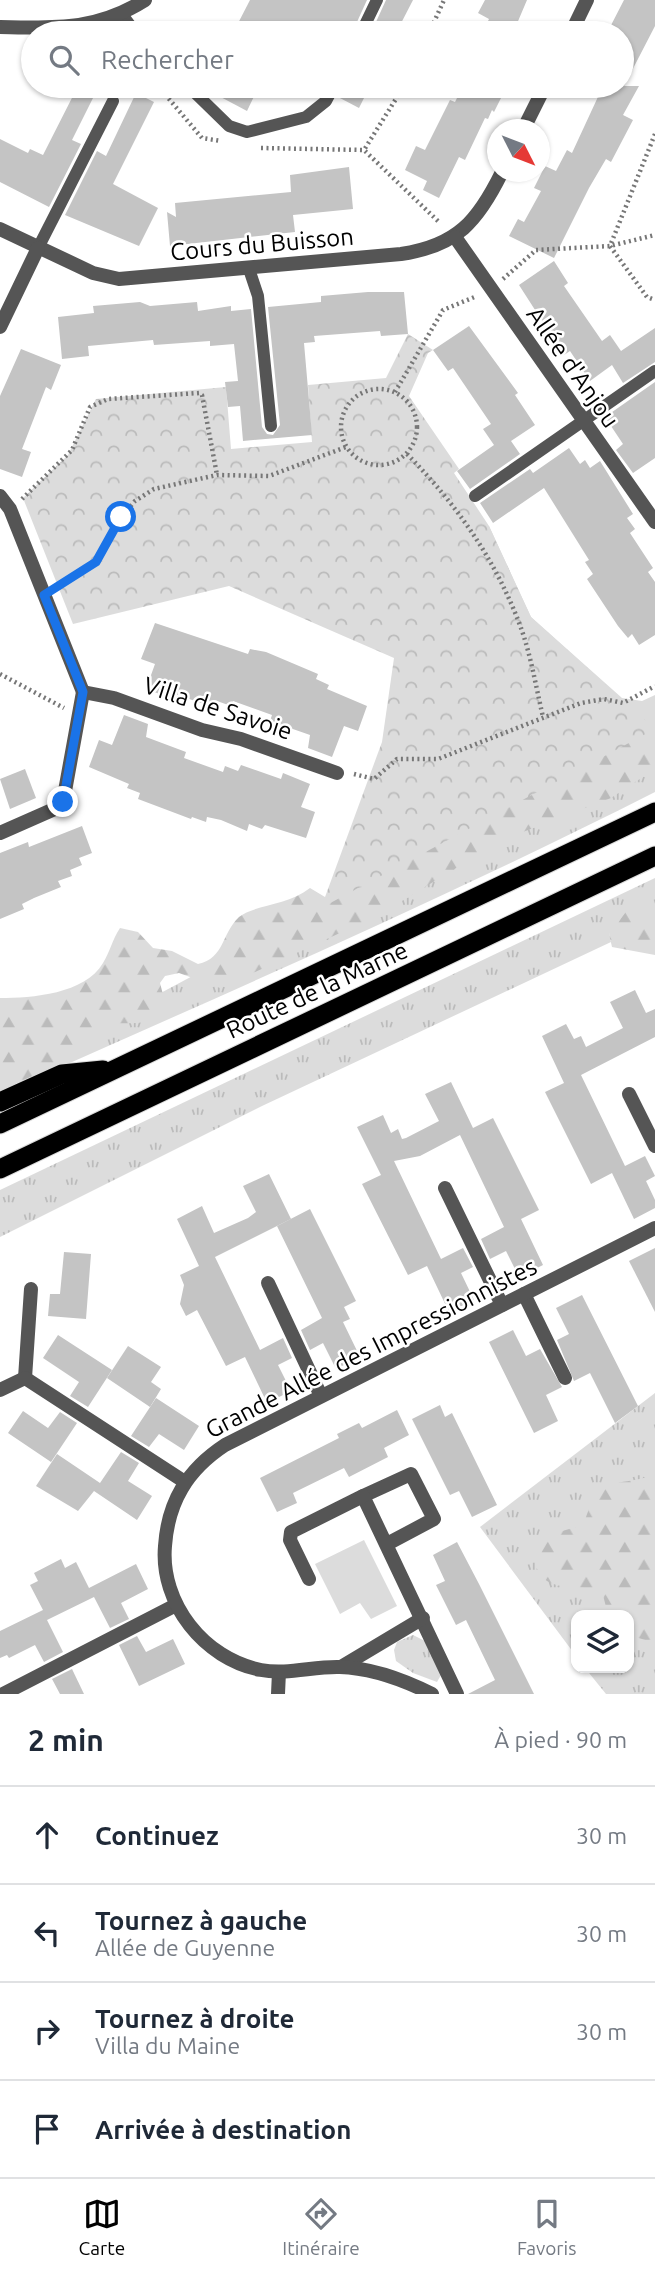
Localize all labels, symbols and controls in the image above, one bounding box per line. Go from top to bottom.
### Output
search box [21,21,634,98]
icon: search [45,41,83,79]
text: Rechercher [101,45,234,74]
north arrow [487,119,550,182]
street label: Cours du Buisson [169,223,355,265]
street label: Allée d'Anjou [521,301,625,433]
route start [105,501,136,532]
street label: Villa de Savoie [140,671,296,745]
route end [47,786,78,817]
street label: Route de la Marne [222,936,412,1044]
street label: Grande Allée des Impressionnistes [201,1252,541,1444]
map controls [571,1610,634,1673]
button: layers [571,1610,634,1673]
text: 2 min [28,1723,104,1757]
text: À pied · 90 m [494,1727,627,1752]
icon: ahead [28,1816,66,1854]
text: Continuez [95,1821,219,1850]
text: 30 m [576,1823,627,1848]
text: Tournez à gauche [95,1906,307,1935]
icon: left [28,1914,66,1952]
text: 30 m [576,1921,627,1946]
text: Allée de Guyenne [95,1935,275,1960]
text: Tournez à droite [95,2004,294,2033]
icon: right [28,2012,66,2050]
text: 30 m [576,2019,627,2044]
text: Villa du Maine [95,2033,240,2058]
icon: arrive [28,2110,66,2148]
text: Arrivée à destination [95,2115,351,2144]
tab: Carte [79,2195,125,2259]
tab: Itinéraire [282,2195,360,2259]
tab: Favoris [517,2195,576,2259]

